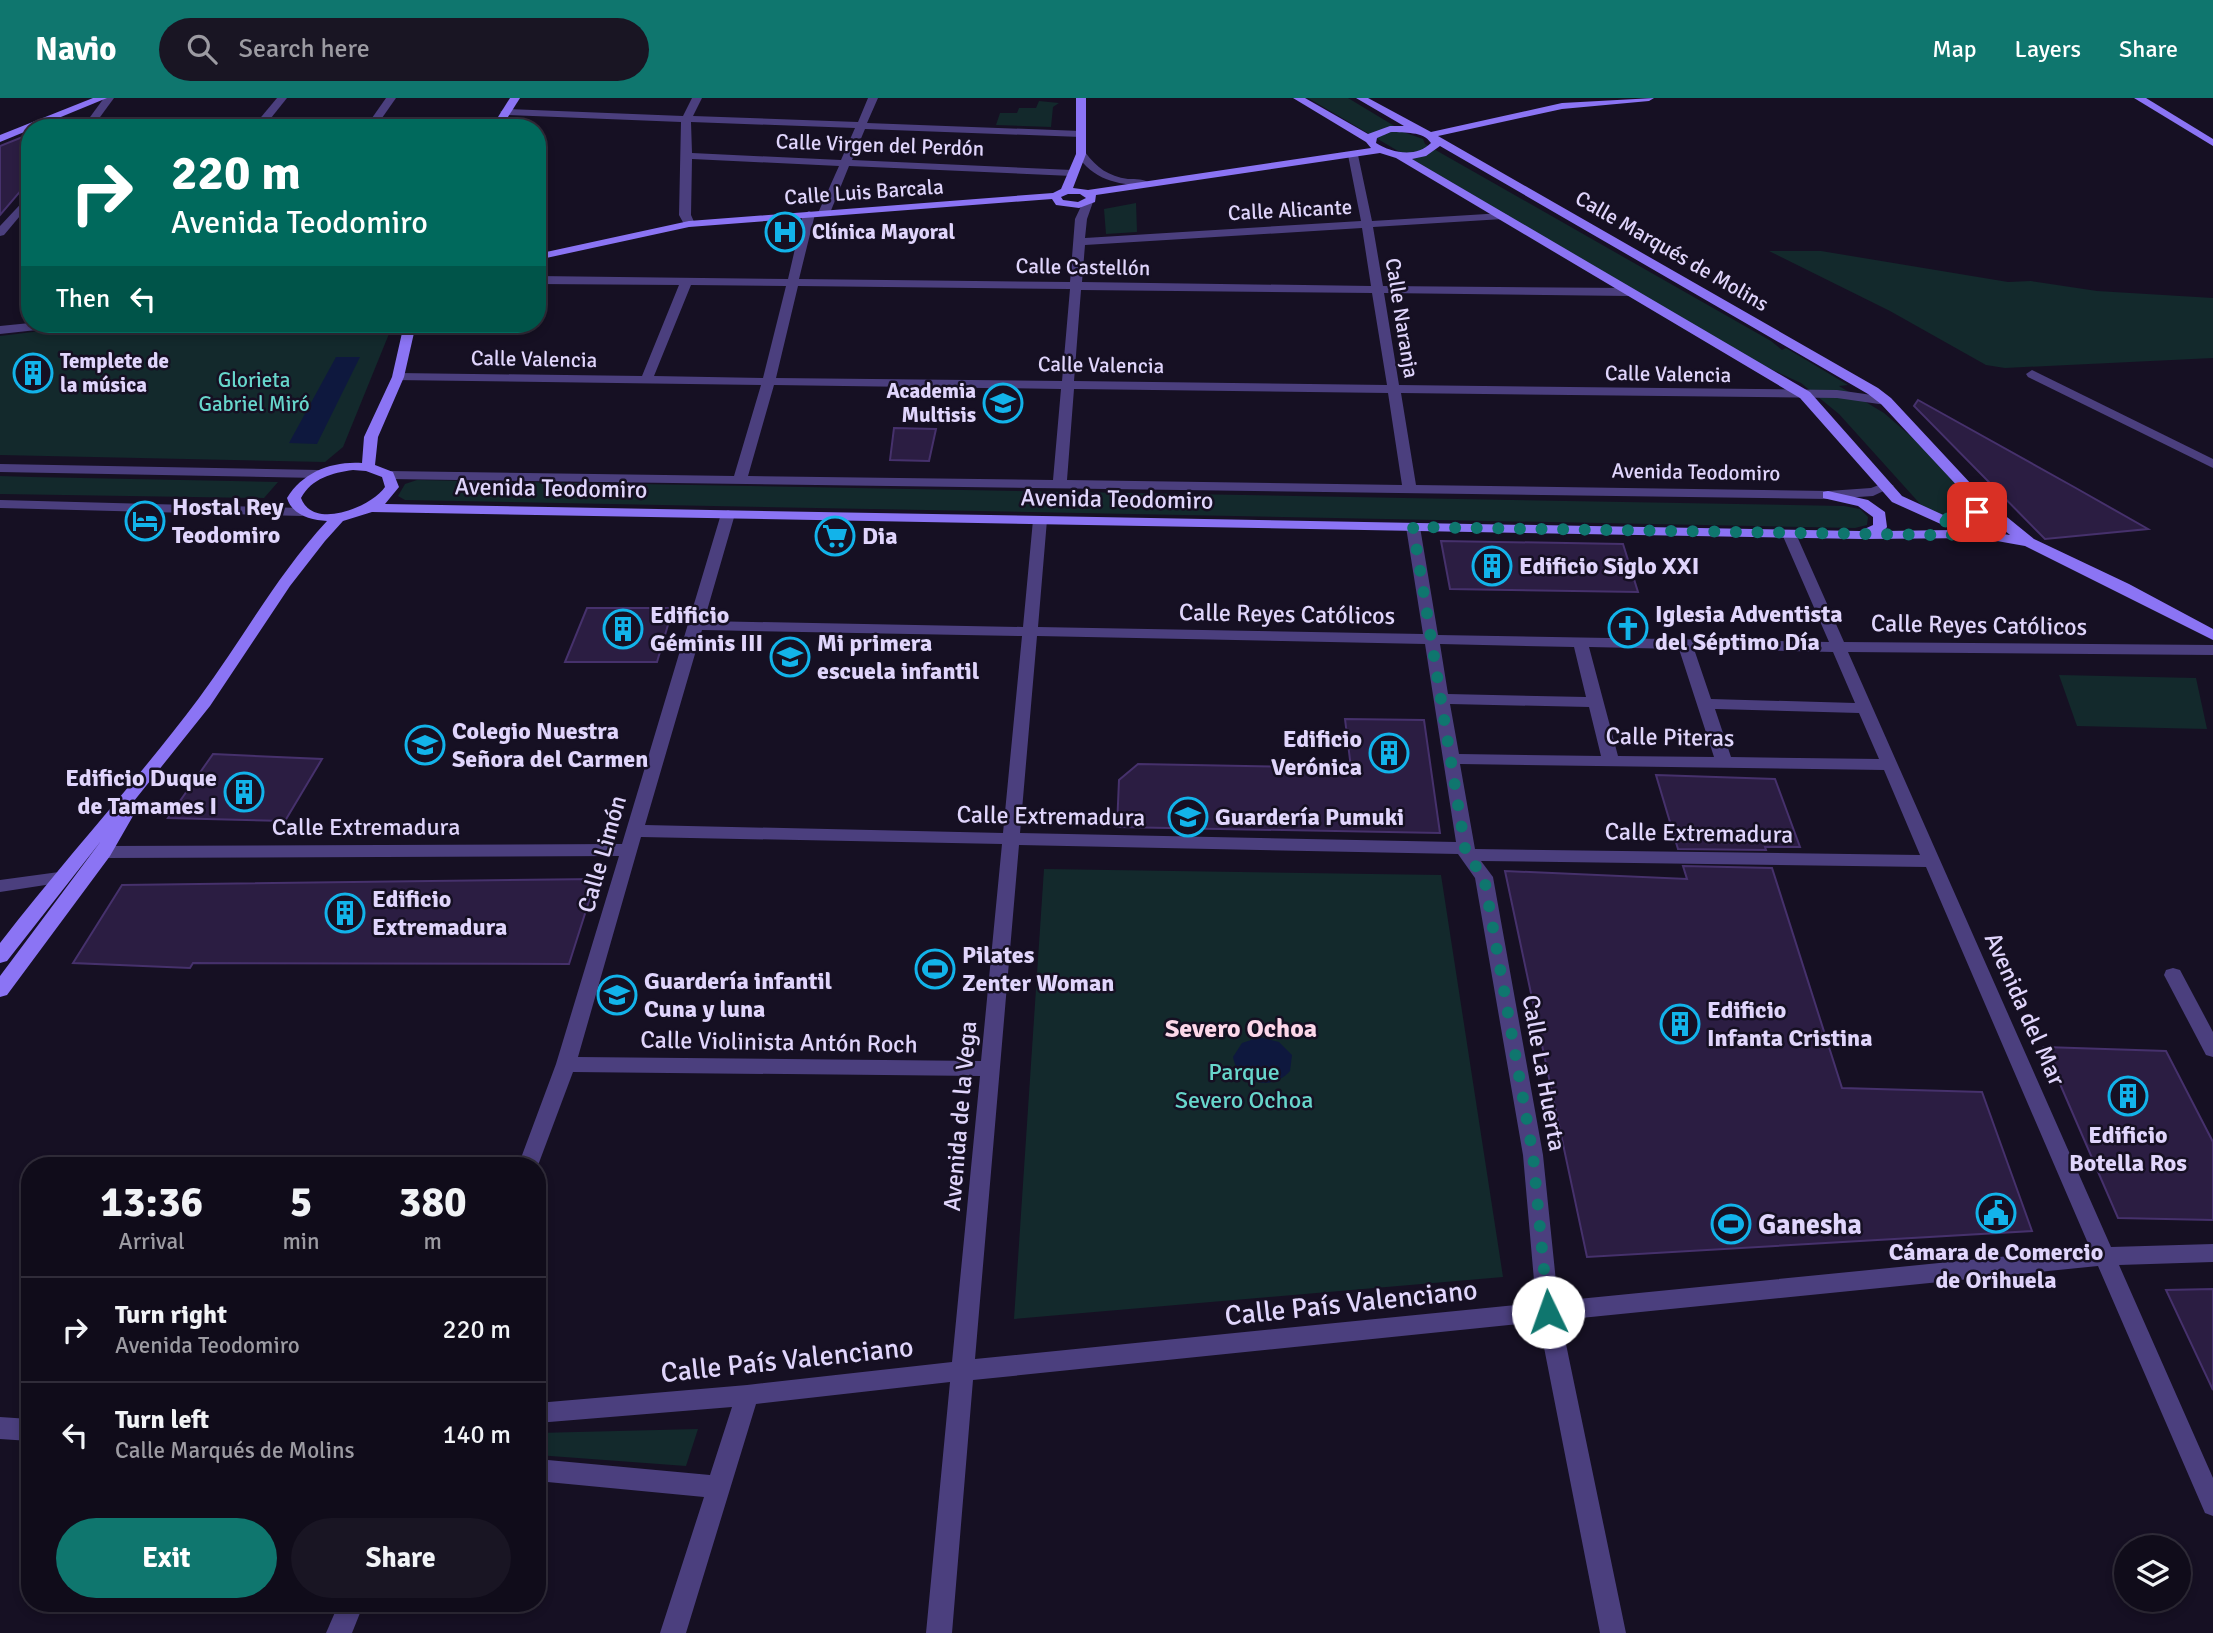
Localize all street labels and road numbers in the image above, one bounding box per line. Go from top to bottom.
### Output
street label: Calle Virgen del Perdón [775,128,985,162]
street label: Calle Luis Barcala [783,173,945,211]
street label: Calle Marqués de Molins [1571,185,1773,317]
street label: Calle Alicante [1227,194,1353,226]
street label: Calle Castellón [1016,253,1150,281]
street label: Calle Naranja [1380,256,1424,380]
street label: Calle Valencia [471,345,597,373]
street label: Calle Valencia [1038,351,1164,379]
street label: Calle Valencia [1605,360,1731,388]
street label: Avenida Teodomiro [1611,458,1781,486]
street label: Avenida Teodomiro [454,471,648,505]
street label: Avenida Teodomiro [1020,482,1214,516]
street label: Calle Reyes Católicos [1179,597,1395,631]
street label: Calle Reyes Católicos [1871,608,2087,642]
street label: Calle Piteras [1605,721,1735,753]
street label: Calle Limón [571,792,633,916]
street label: Calle Extremadura [956,799,1146,833]
street label: Calle Extremadura [272,812,460,842]
street label: Calle Extremadura [1604,816,1794,850]
street label: Avenida del Mar [1978,928,2072,1090]
street label: Calle La Huerta [1515,992,1573,1154]
street label: Avenida de la Vega [937,1020,983,1212]
street label: Calle Violinista Antón Roch [640,1025,918,1059]
street label: Calle País Valenciano [1223,1273,1479,1333]
street label: Calle País Valenciano [659,1330,915,1390]

